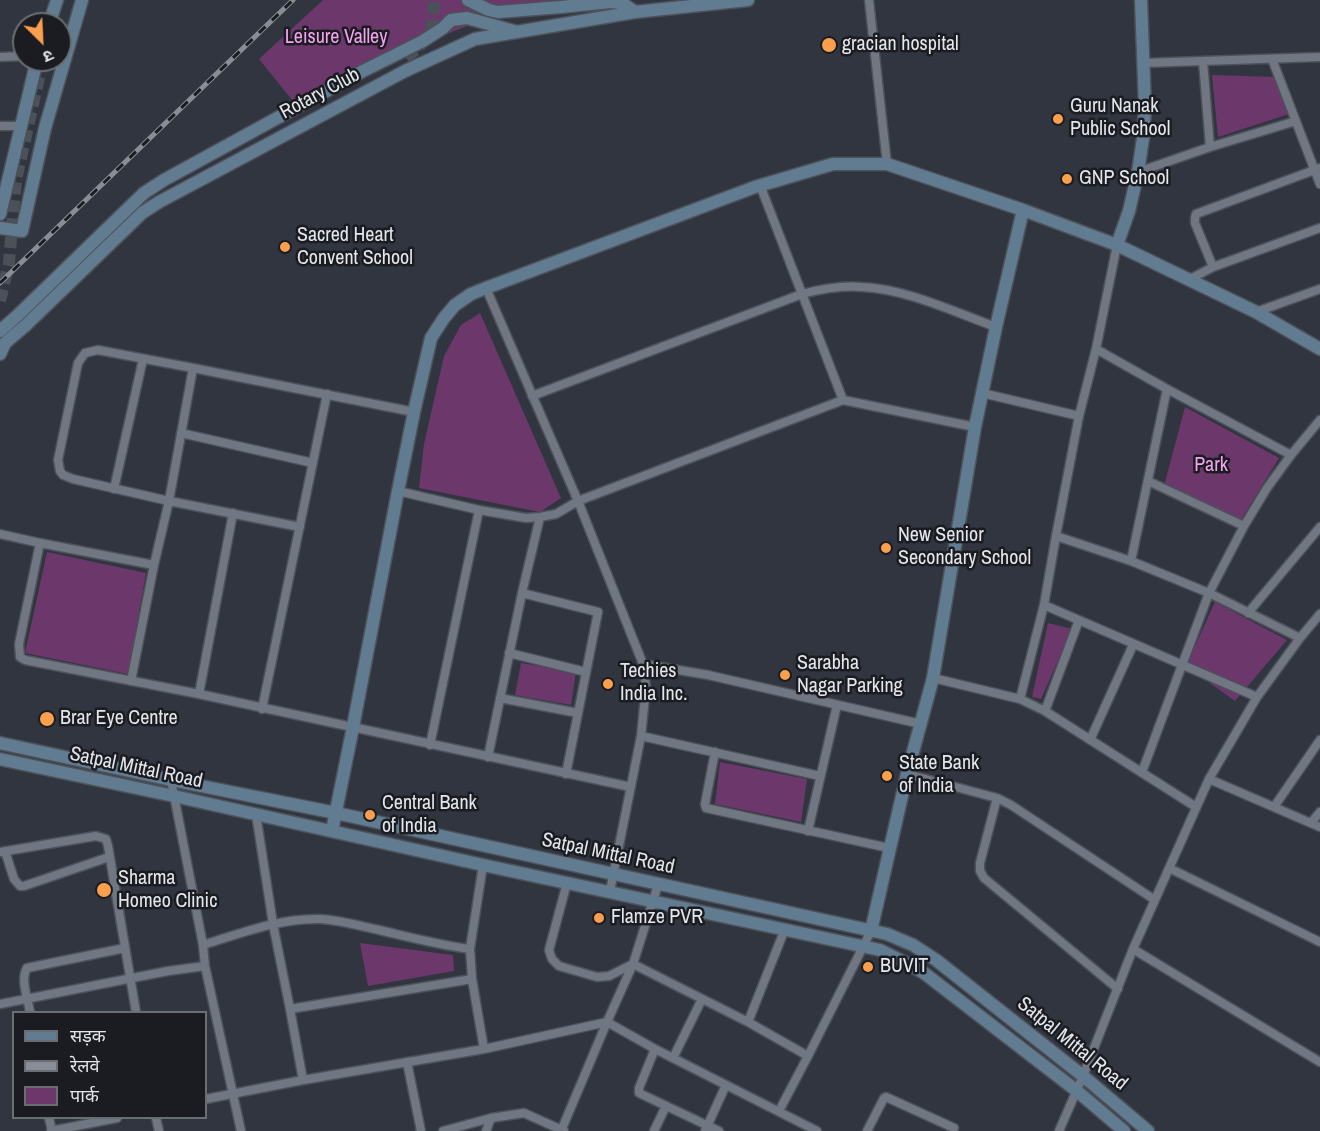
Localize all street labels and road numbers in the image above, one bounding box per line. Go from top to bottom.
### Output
street label: Rotary Club [276,63,364,125]
street label: Satpal Mittal Road [68,742,204,794]
street label: Satpal Mittal Road [540,828,676,880]
street label: Satpal Mittal Road [1012,992,1132,1096]

